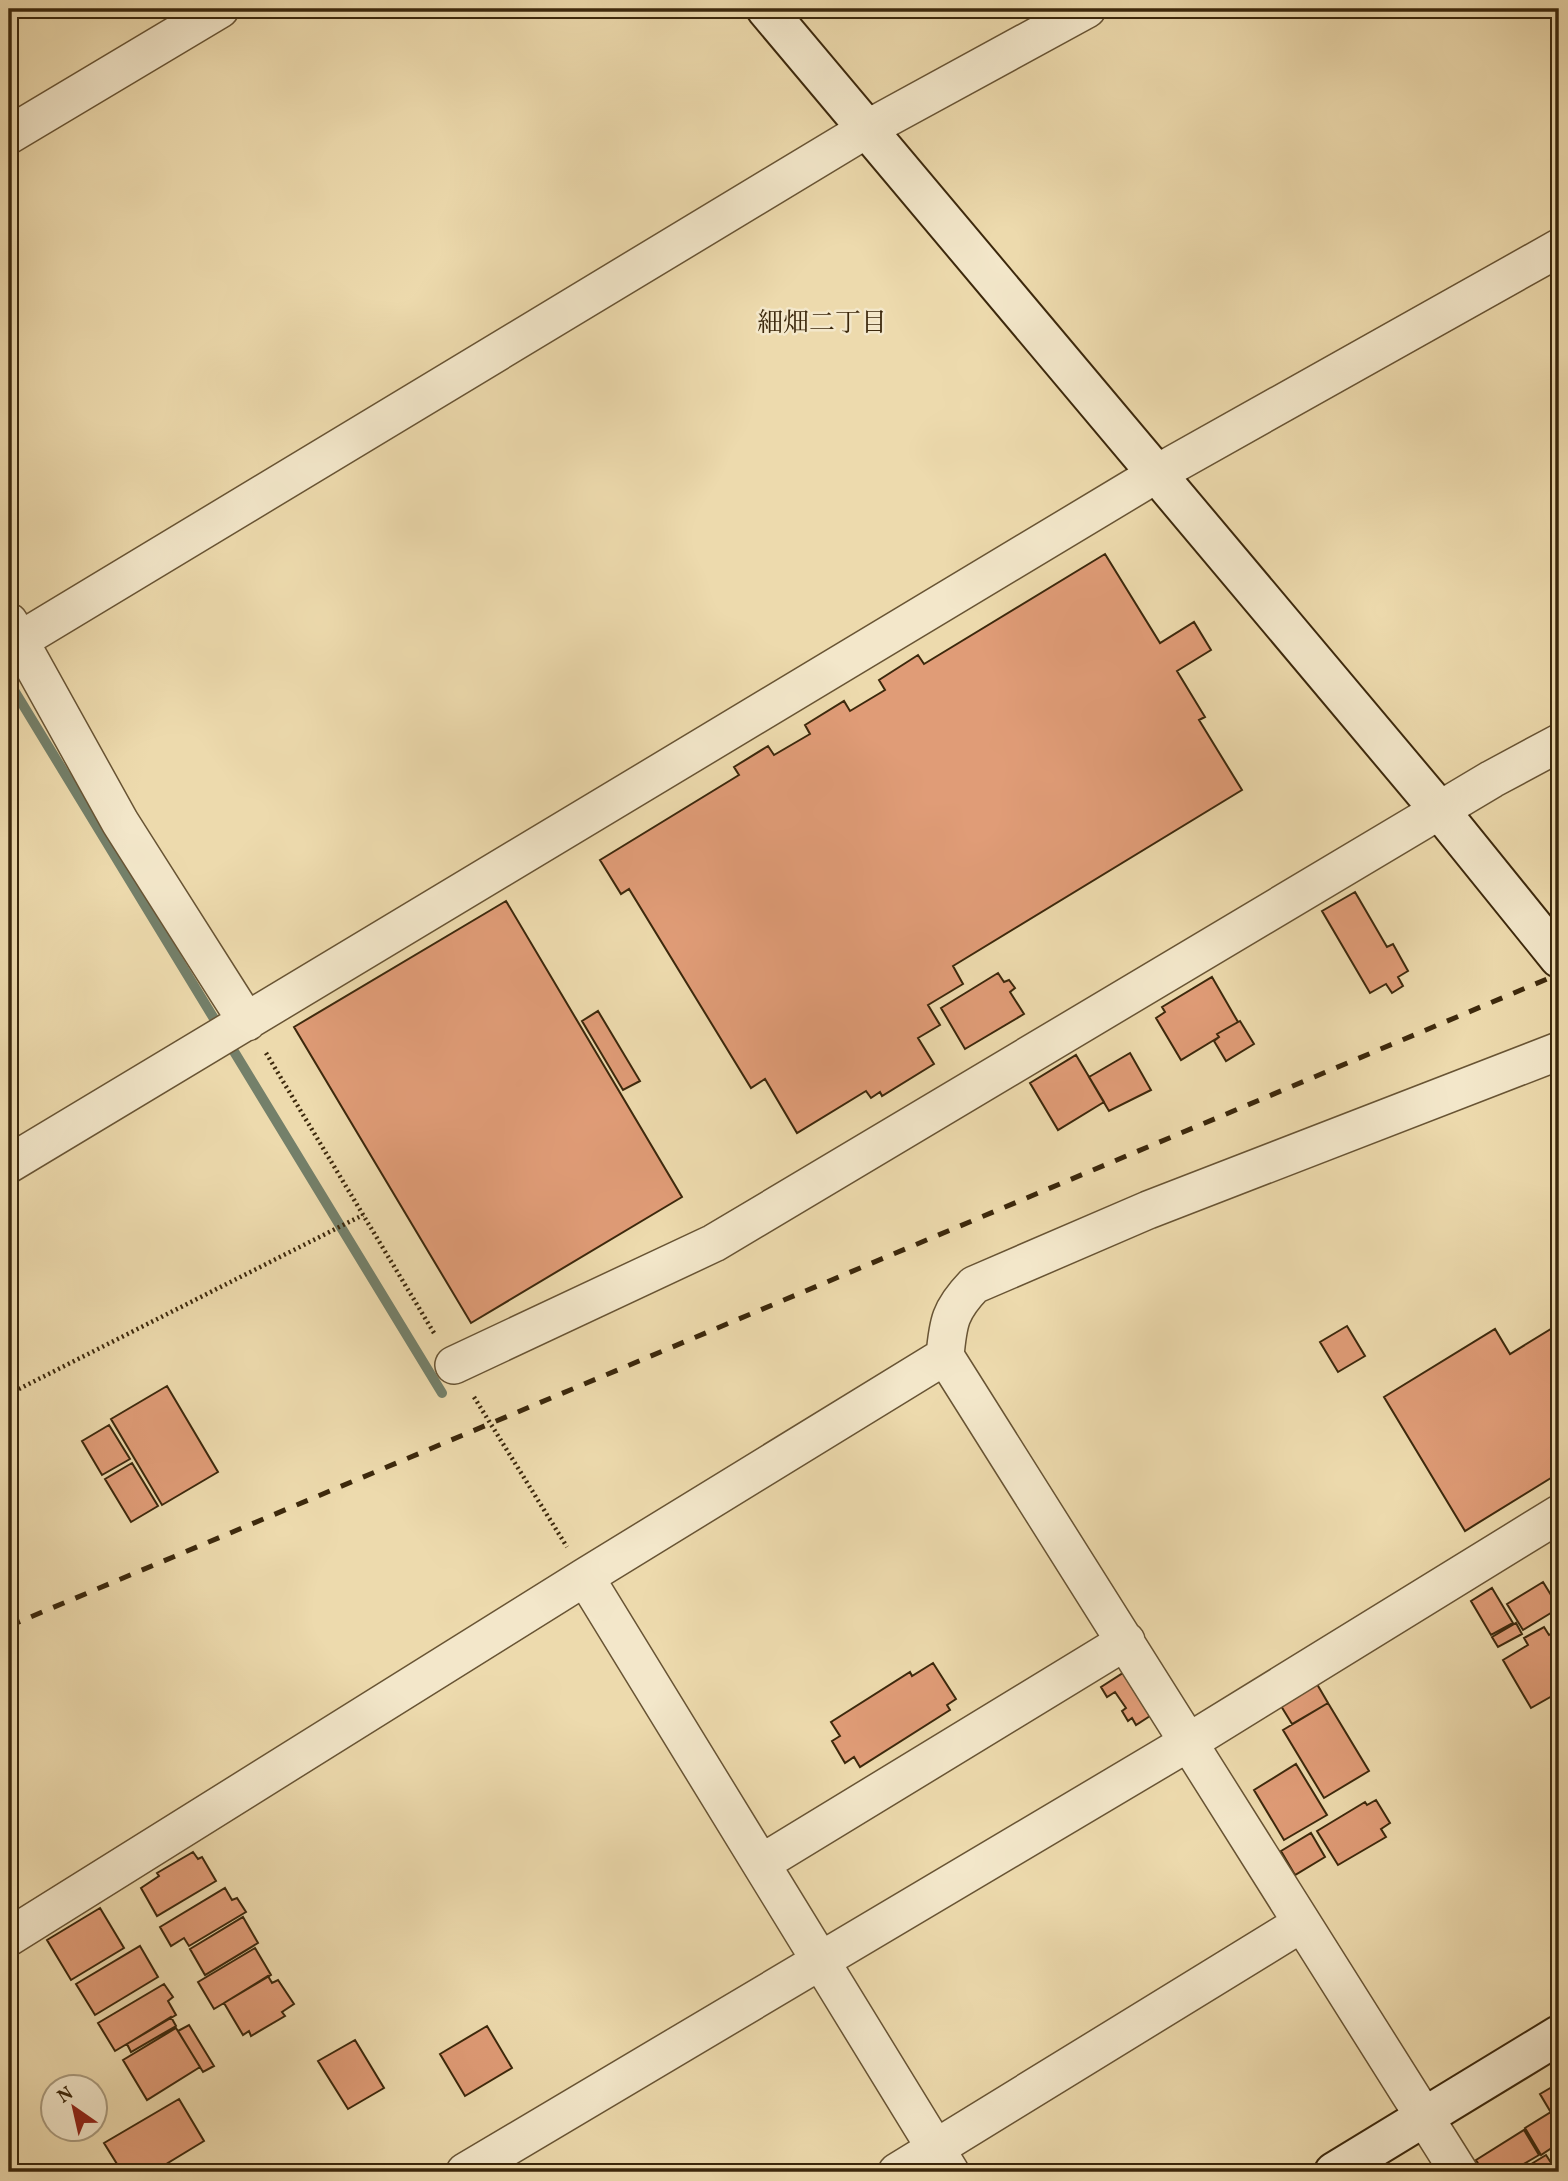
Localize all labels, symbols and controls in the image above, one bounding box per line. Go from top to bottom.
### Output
district label: 細畑二丁目 [757,306,887,342]
north arrow [38,2072,108,2142]
text: N [53,2081,79,2110]

